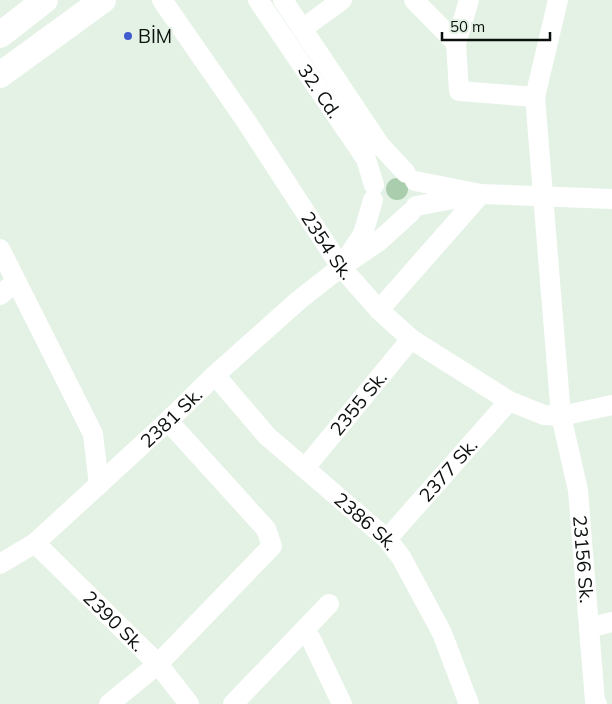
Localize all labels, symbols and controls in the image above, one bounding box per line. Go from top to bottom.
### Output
scale bar [442,10,550,42]
text: 50 m [450,17,485,36]
place label: BİM [138,24,172,48]
marker: BİM [122,30,134,42]
street label: 32. Cd. [293,59,347,123]
street label: 2354 Sk. [296,207,359,285]
street label: 2355 Sk. [325,366,392,440]
street label: 2381 Sk. [135,382,207,453]
street label: 2377 Sk. [414,433,482,507]
street label: 2386 Sk. [329,487,403,555]
street label: 23156 Sk. [568,514,599,604]
street label: 2390 Sk. [78,585,150,656]

